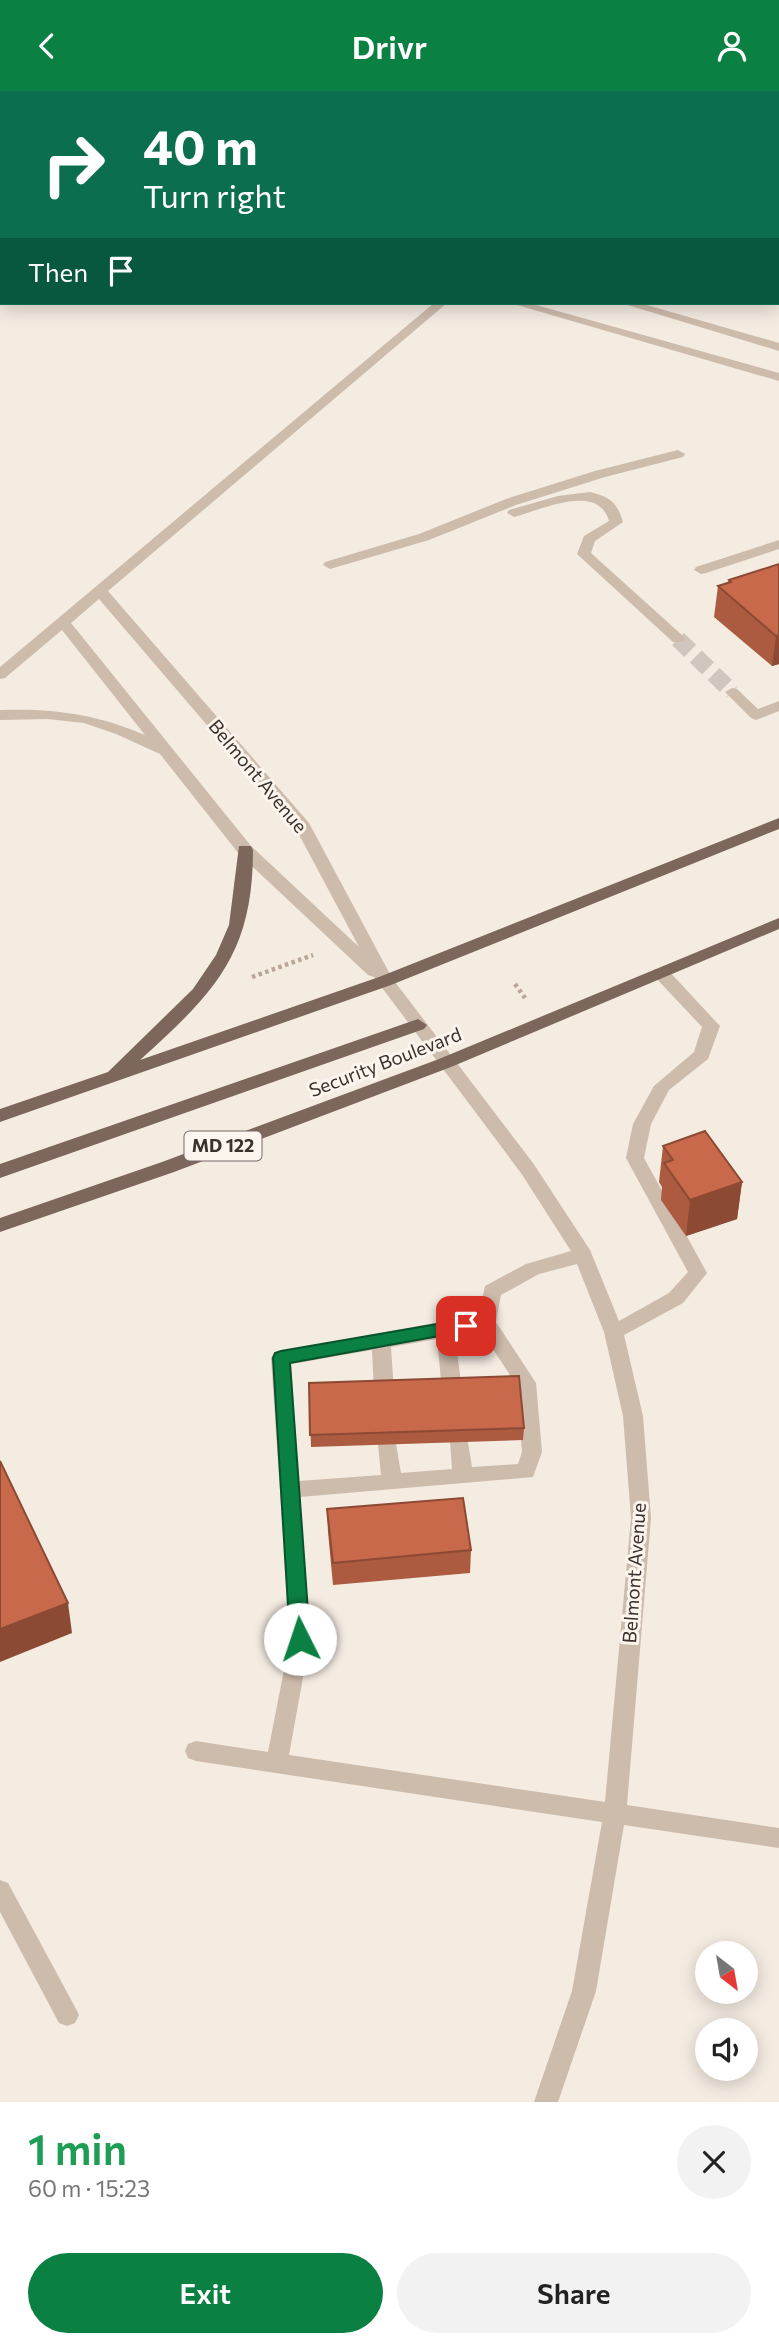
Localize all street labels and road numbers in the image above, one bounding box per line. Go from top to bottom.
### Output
street label: Belmont Avenue [204,714,312,837]
street label: Security Boulevard [305,1022,464,1101]
road number: MD 122 [184,1131,262,1161]
street label: Belmont Avenue [617,1502,650,1644]

